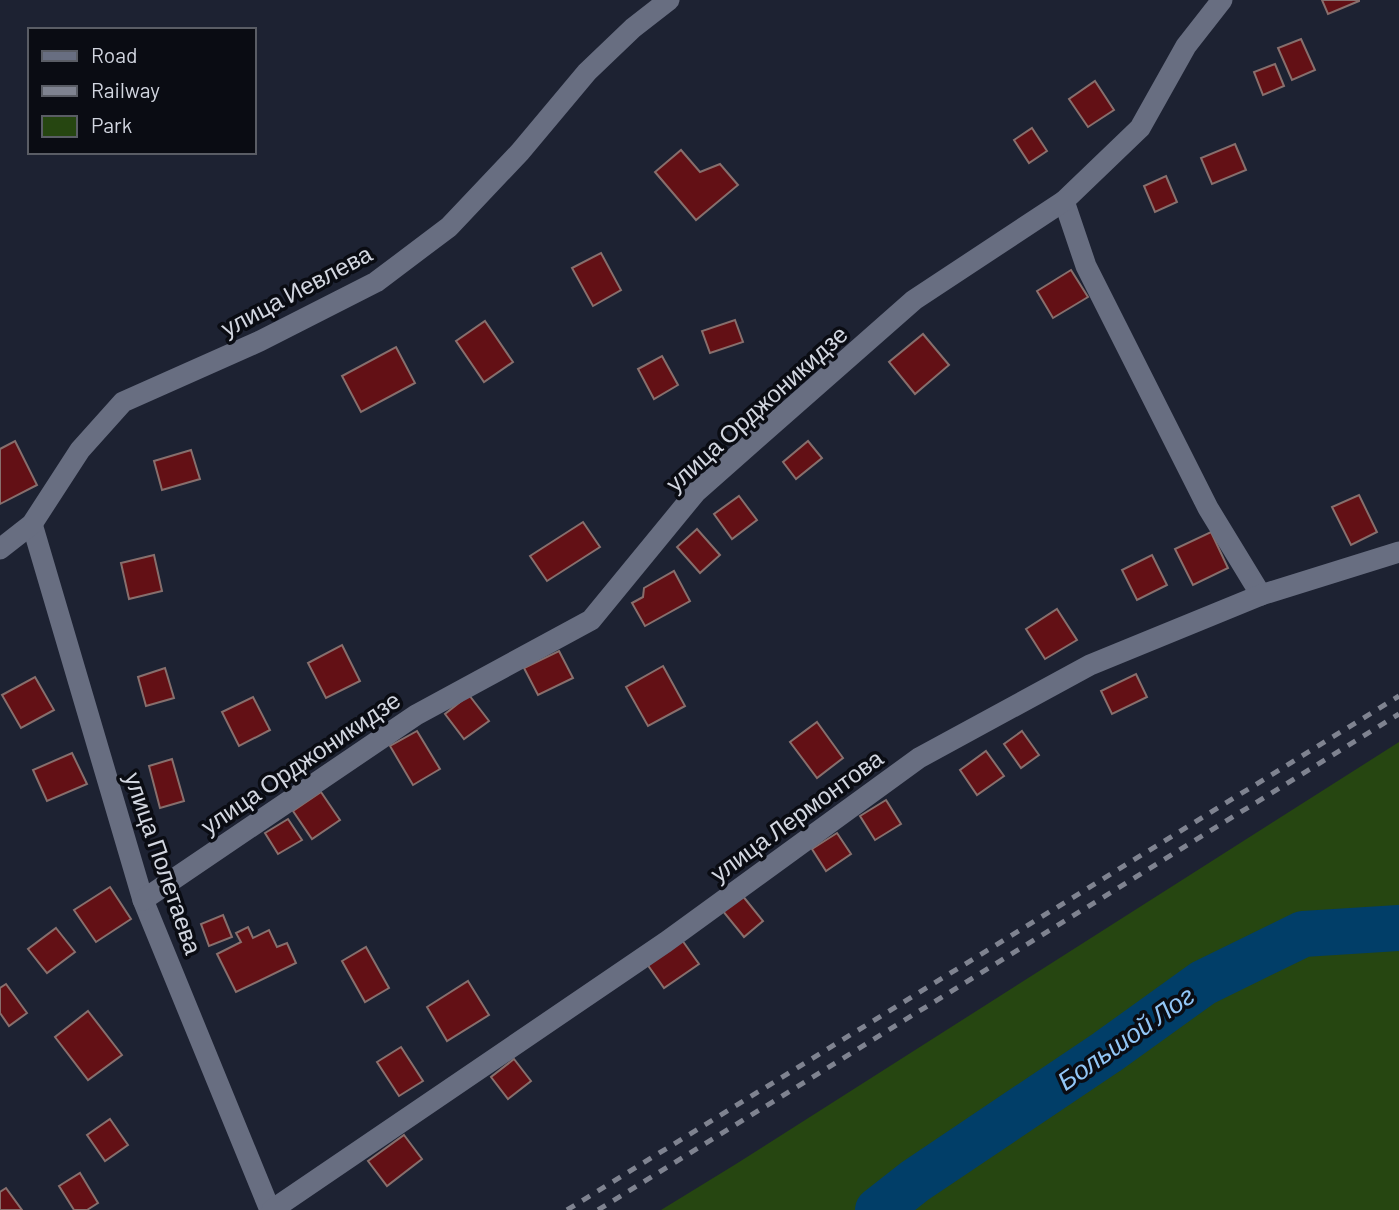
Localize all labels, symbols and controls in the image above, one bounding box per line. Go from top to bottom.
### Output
legend [28,28,256,154]
text: Road [91,42,137,67]
text: Railway [91,77,160,102]
text: Park [91,112,132,137]
street label: улица Иевлева [216,238,377,342]
street label: улица Орджоникидзе [659,319,853,497]
street label: улица Орджоникидзе [195,684,405,840]
street label: улица Лермонтова [704,742,888,887]
street label: улица Полетаева [119,768,209,958]
water label: Большой Лог [1051,978,1199,1096]

